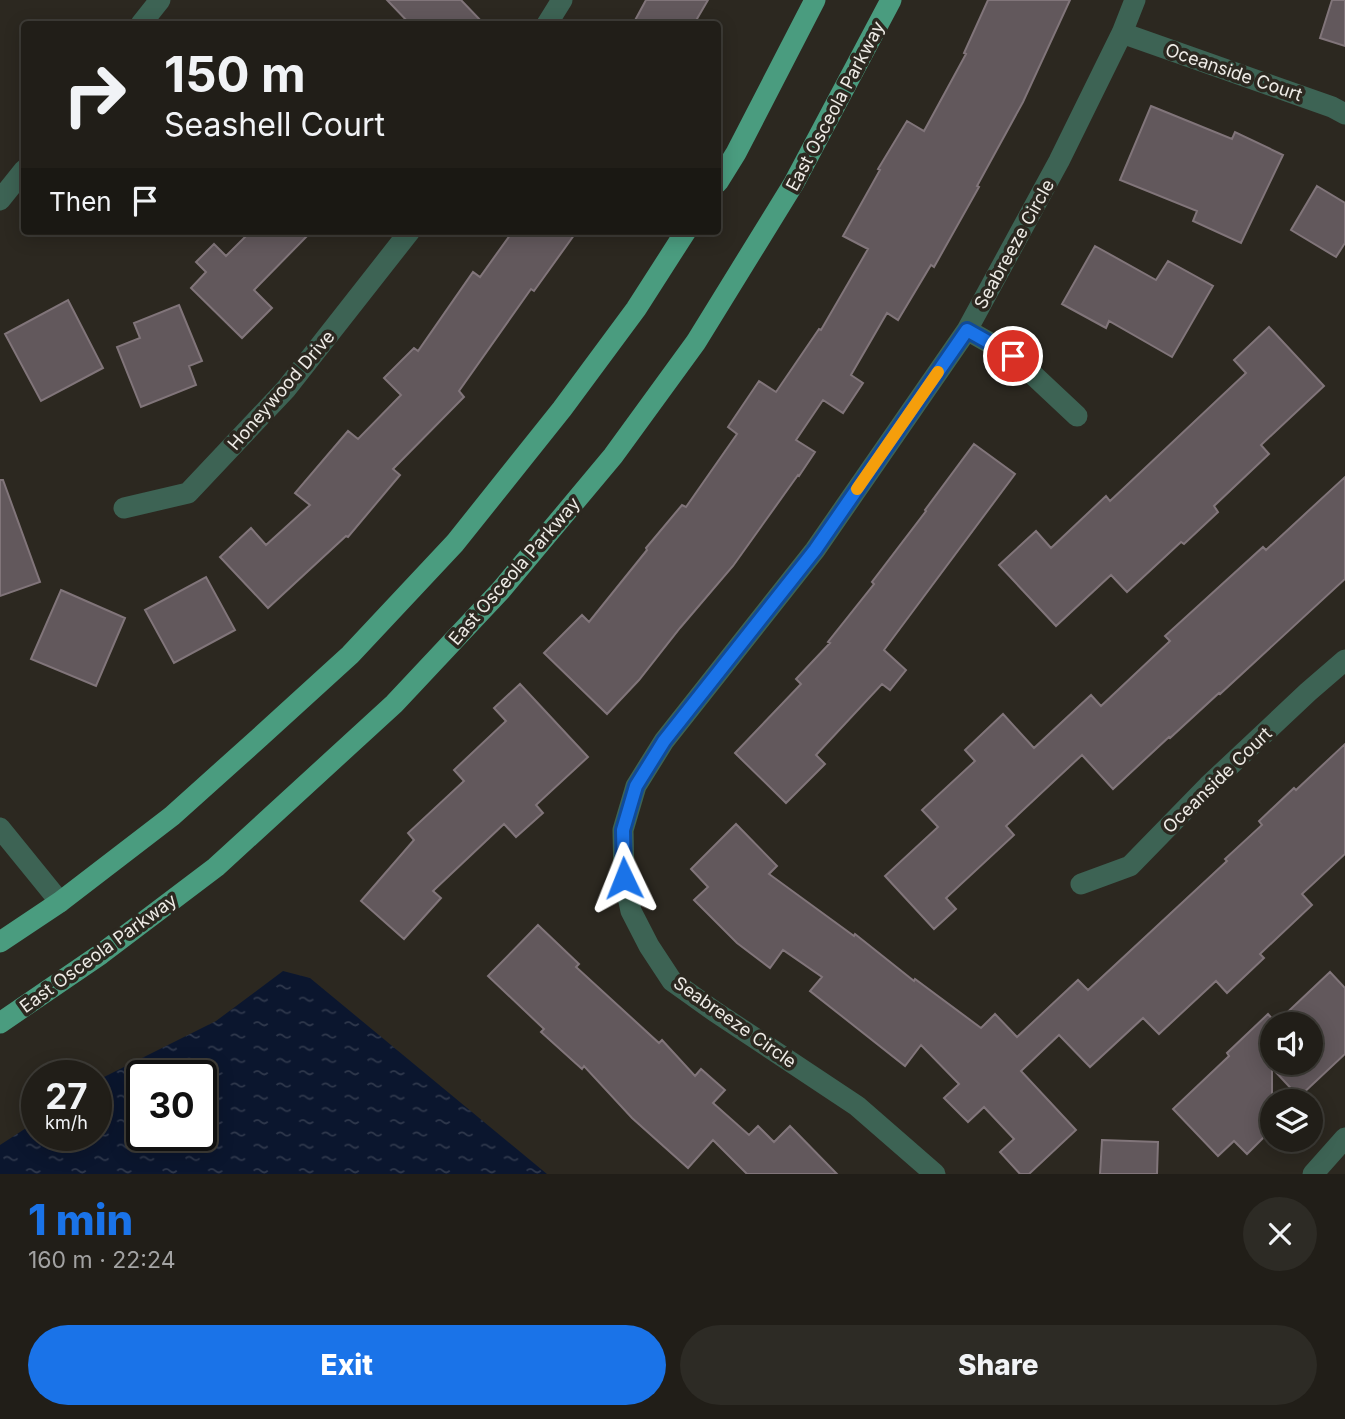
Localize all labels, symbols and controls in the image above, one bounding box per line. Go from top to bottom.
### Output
street label: East Osceola Parkway [781,18,889,194]
street label: Oceanside Court [1163,39,1305,105]
text: 150 m [164,45,306,104]
icon: right [49,49,140,140]
text: Seashell Court [164,105,385,144]
street label: Seabreeze Circle [970,176,1058,312]
icon: arrive [126,182,164,220]
text: Then [49,186,112,217]
street label: Honeywood Drive [223,326,339,454]
pin [983,326,1043,386]
icon: arrive [994,337,1032,375]
street label: East Osceola Parkway [444,493,584,649]
street label: Oceanside Court [1158,723,1276,837]
position arrow [587,841,661,915]
street label: East Osceola Parkway [15,889,181,1017]
street label: Seabreeze Circle [670,972,800,1072]
map controls [1260,1012,1323,1152]
button: sound [1260,1012,1323,1075]
speed limit sign: 30 [126,1060,217,1151]
text: 27 [45,1075,88,1117]
button: layers [1260,1089,1323,1152]
text: km/h [45,1112,88,1133]
text: 1 min [28,1194,133,1245]
button: close [1243,1197,1317,1271]
text: 160 m · 22:24 [28,1246,176,1274]
button: Exit [28,1325,666,1405]
button: Share [680,1325,1317,1405]

